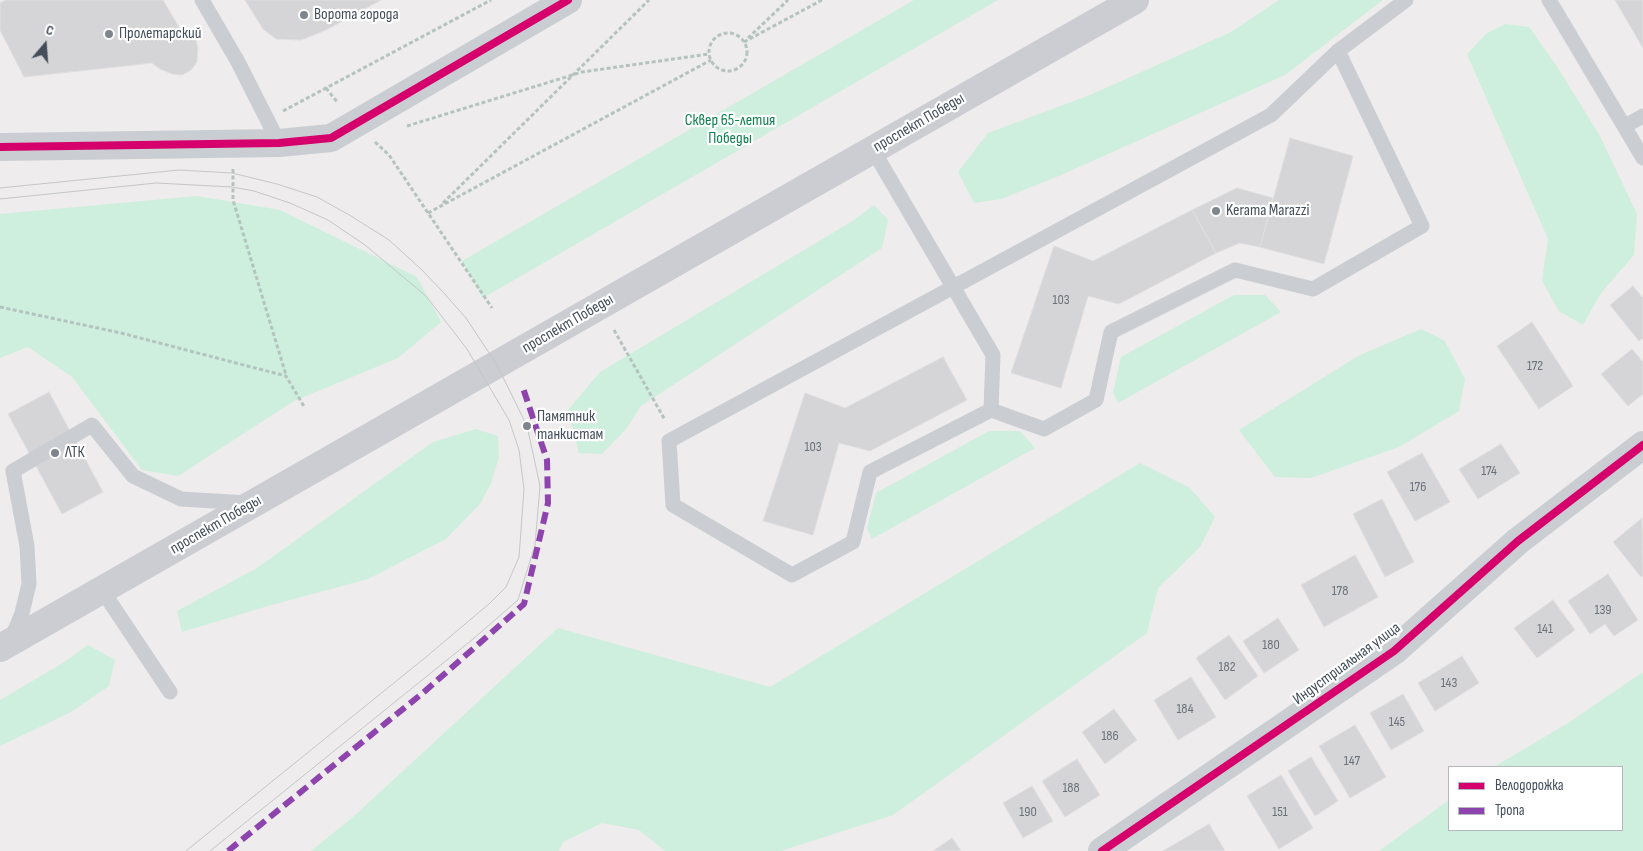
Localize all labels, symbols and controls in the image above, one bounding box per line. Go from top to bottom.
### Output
place label: Ворота города [314,5,399,25]
marker: Ворота города [298,9,310,21]
north arrow [20,20,70,70]
text: С [44,21,56,39]
place label: Пролетарский [119,24,201,44]
marker: Пролетарский [103,28,115,40]
street label: проспект Победы [870,89,968,157]
park label: Сквер 65-летия Победы [685,111,775,149]
place label: Kerama Marazzi [1226,201,1309,221]
marker: Kerama Marazzi [1210,205,1222,217]
street label: проспект Победы [519,290,617,358]
house number: 103 [1052,292,1070,308]
house number: 172 [1527,358,1543,374]
place label: Памятник танкистам [537,407,603,445]
marker: Памятник танкистам [521,420,533,432]
house number: 103 [804,439,822,455]
place label: ЛТК [65,443,85,463]
marker: ЛТК [49,447,61,459]
house number: 174 [1481,463,1497,479]
house number: 176 [1410,479,1426,495]
street label: проспект Победы [167,491,265,559]
house number: 178 [1332,583,1348,599]
house number: 139 [1595,602,1611,618]
street label: Индустриальная улица [1290,619,1404,709]
house number: 141 [1537,621,1553,637]
house number: 180 [1262,637,1280,653]
house number: 182 [1219,659,1235,675]
house number: 143 [1441,675,1457,691]
house number: 184 [1176,701,1194,717]
house number: 145 [1389,714,1405,730]
house number: 186 [1101,728,1119,744]
house number: 147 [1344,753,1360,769]
legend [1448,766,1623,831]
text: Велодорожка [1495,776,1564,795]
house number: 188 [1062,780,1080,796]
text: Тропа [1495,801,1525,820]
house number: 190 [1019,804,1037,820]
house number: 151 [1272,804,1288,820]

